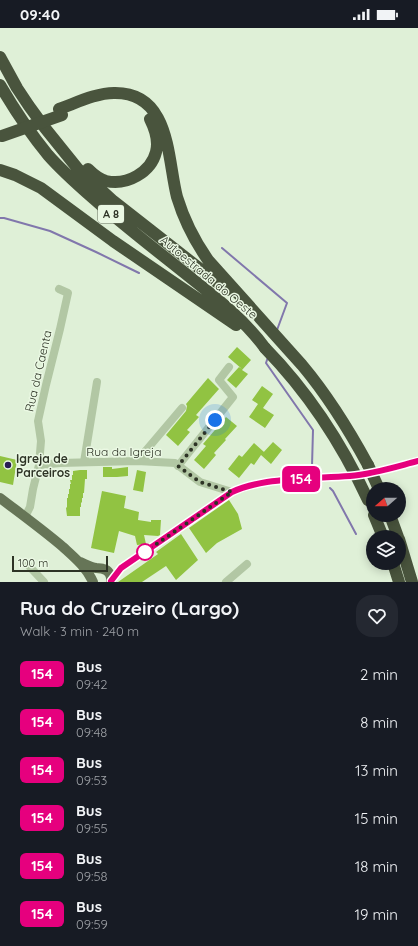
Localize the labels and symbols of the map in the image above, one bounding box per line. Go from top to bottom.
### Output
road number: A 8 [98,205,124,223]
street label: Autoestrada do Oeste [157,232,261,322]
street label: Rua da Caenta [21,329,55,413]
your location [205,410,225,430]
street label: Rua da Igreja [86,444,162,459]
place label: Igreja de Parceiros [16,451,70,480]
marker: Igreja de Parceiros [3,460,13,470]
line badge: 154 [278,466,324,492]
north arrow [366,482,406,522]
unlabelled marker [136,543,154,561]
scale bar [12,554,108,573]

